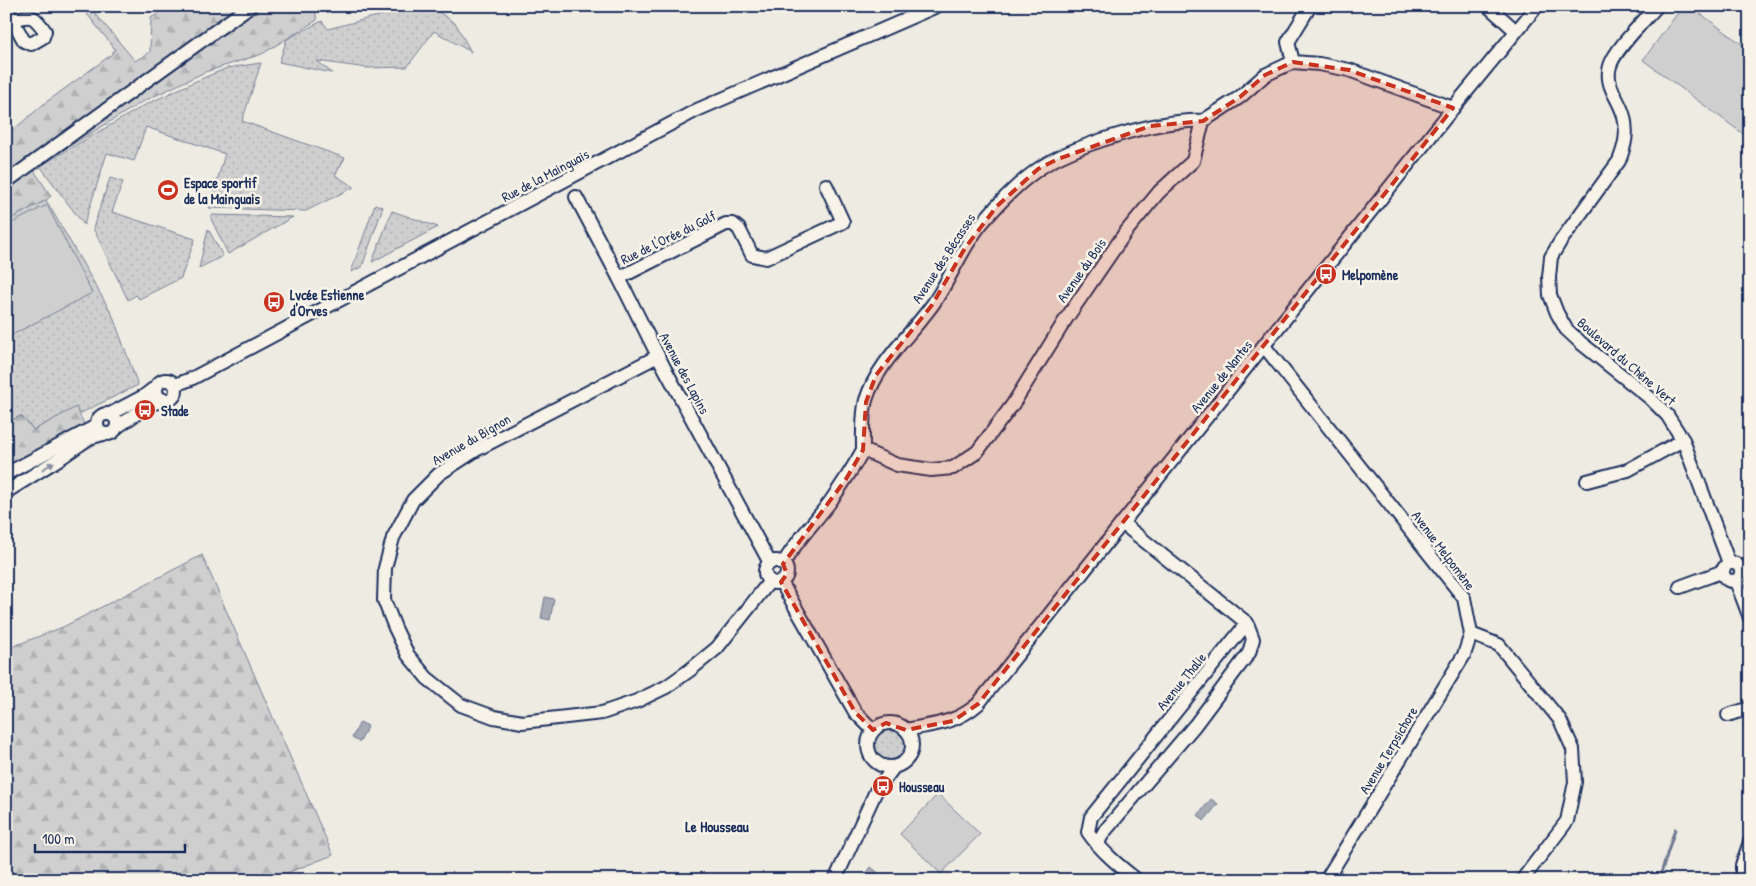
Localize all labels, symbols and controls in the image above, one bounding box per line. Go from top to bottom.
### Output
street label: Rue de la Mainguais [498,144,593,207]
place label: Espace sportif de la Mainguais [184,173,260,210]
sports icon: Espace sportif de la Mainguais [156,178,180,202]
street label: Rue de l'Orée du Golf [617,206,719,268]
street label: Avenue des Bécasses [907,209,979,307]
street label: Avenue du Bois [1052,234,1110,306]
bus stop icon: Melpomène [1314,262,1338,286]
place label: Melpomène [1342,265,1399,286]
place label: Lycée Estienne d'Orves [290,285,365,320]
bus stop icon: Lycée Estienne d'Orves [262,290,286,314]
street label: Boulevard du Chêne Vert [1574,313,1681,409]
street label: Avenue des Lapins [655,329,714,418]
street label: Avenue de Nantes [1186,336,1256,416]
bus stop icon: Stade [133,398,157,422]
place label: Stade [161,401,189,420]
street label: Avenue du Bignon [428,409,514,470]
one-way arrow [41,462,54,471]
street label: Avenue Melpomène [1407,506,1480,595]
street label: Avenue Thalie [1152,648,1210,714]
street label: Avenue Terpsichore [1354,702,1423,798]
bus stop icon: Housseau [871,774,895,798]
place label: Housseau [899,777,945,796]
district label: Le Housseau [685,816,750,837]
scale bar [35,821,185,853]
text: 100 m [42,828,75,849]

